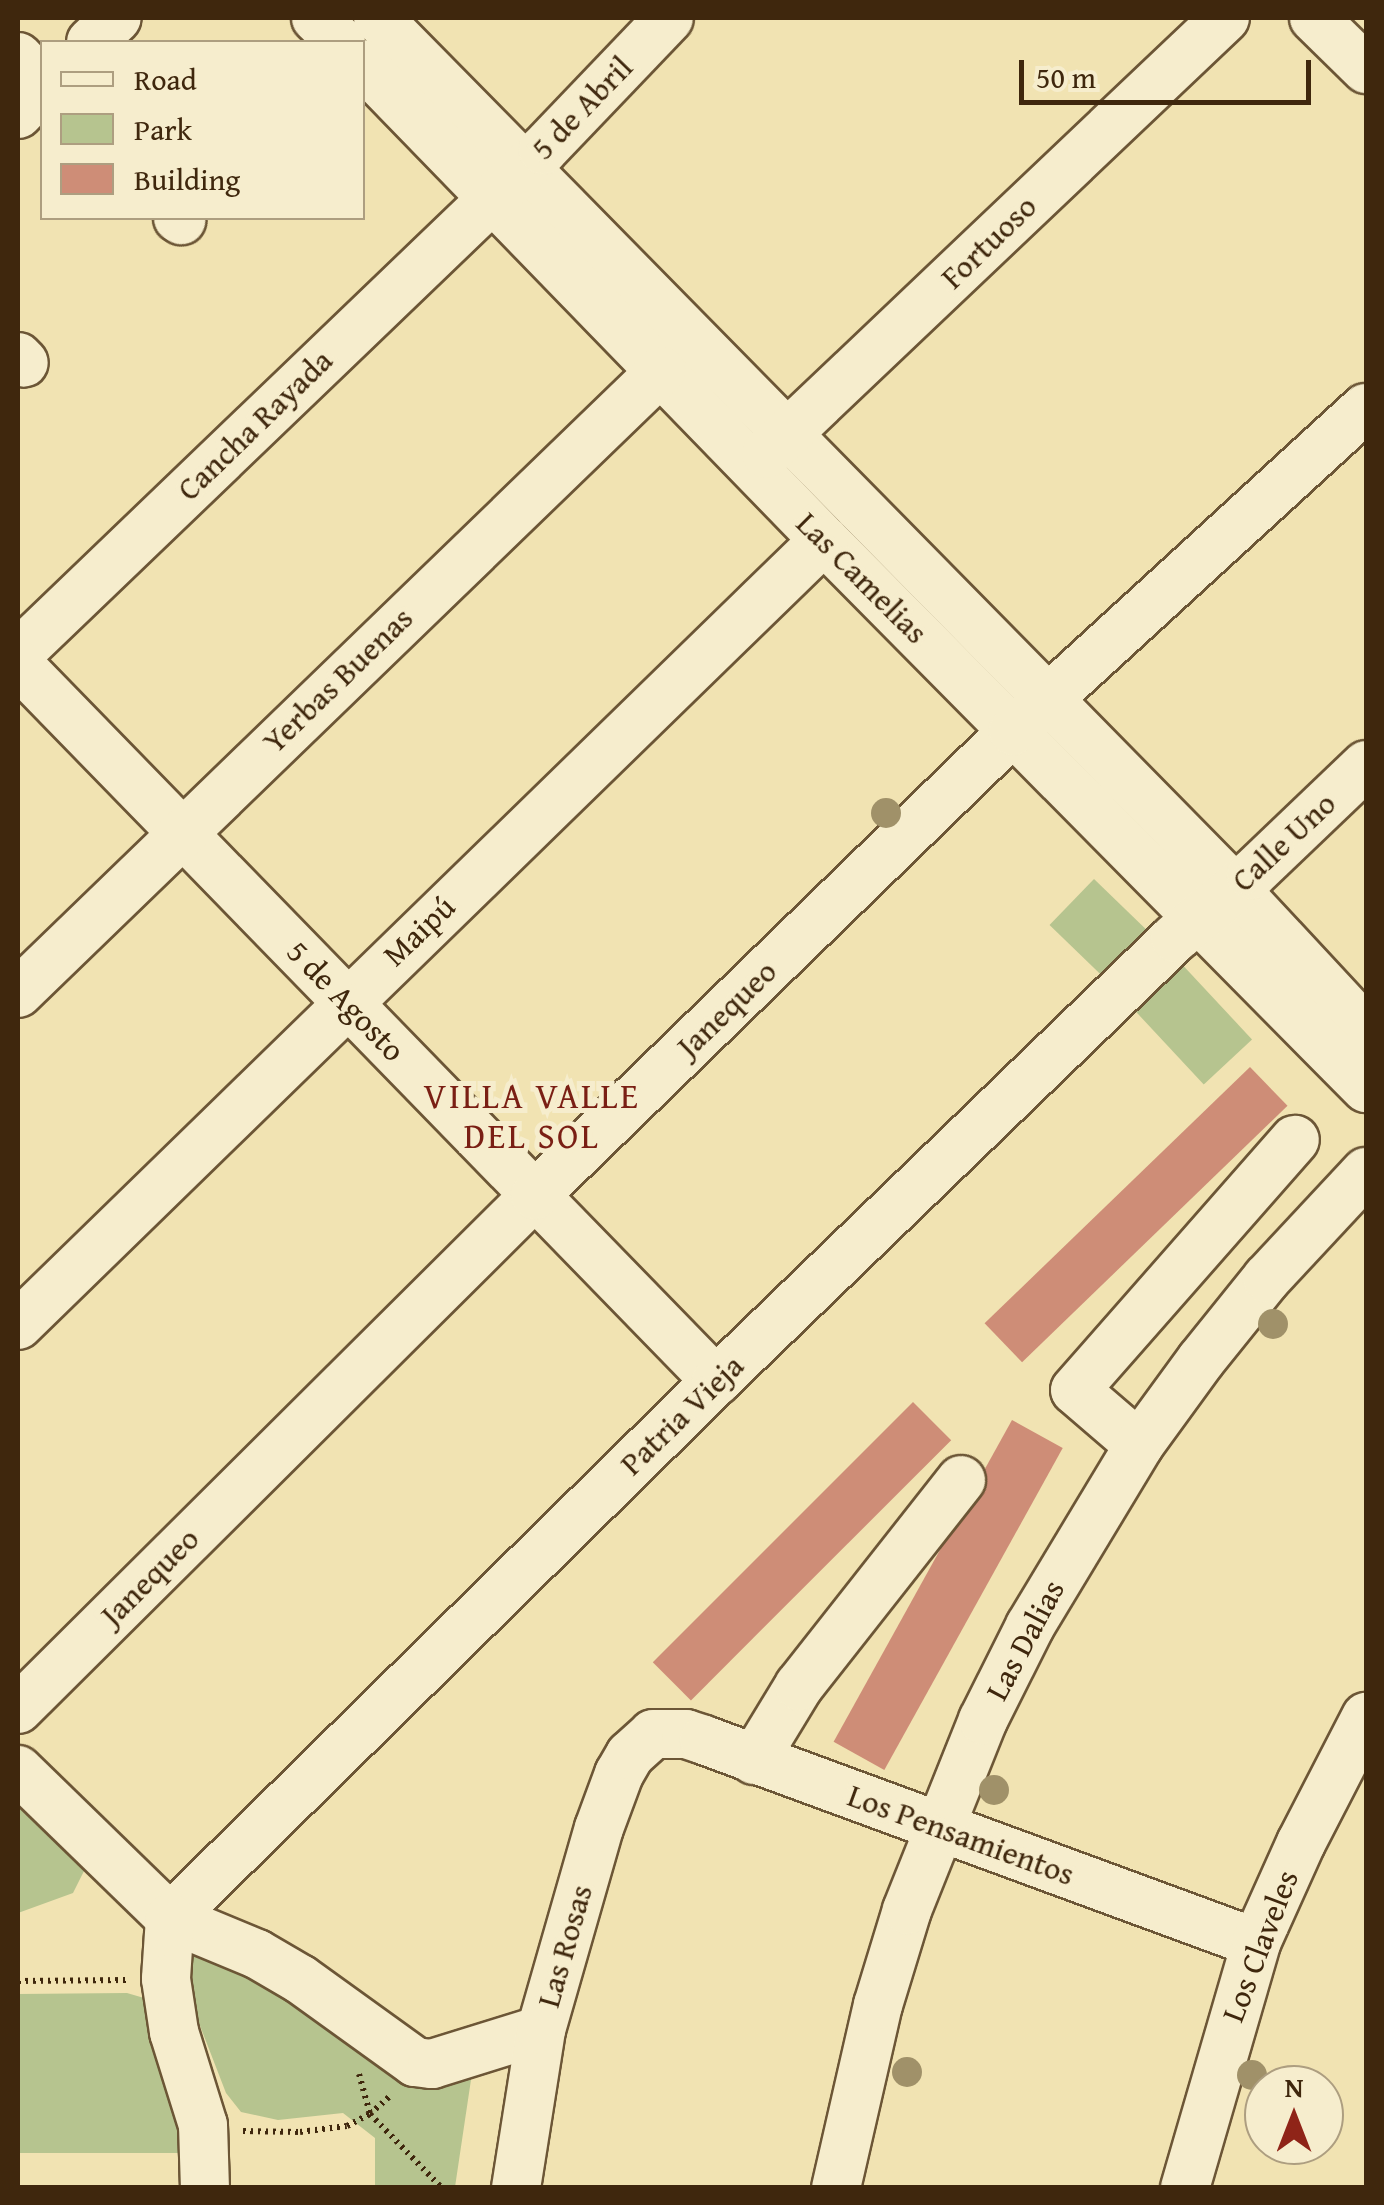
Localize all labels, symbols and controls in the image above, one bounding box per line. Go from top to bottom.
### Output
legend [40,40,365,220]
scale bar [1024,40,1316,102]
street label: 5 de Abril [523,48,641,168]
text: 50 m [1036,55,1096,99]
text: Road [134,57,197,101]
text: Park [134,107,192,151]
text: Building [134,157,240,201]
street label: Fortuoso [933,187,1045,297]
street label: Cancha Rayada [169,341,341,509]
street label: Las Camelias [788,504,936,652]
street label: Yerbas Buenas [255,599,421,761]
street label: Calle Uno [1224,784,1344,900]
street label: Maipú [375,888,463,974]
street label: 5 de Agosto [279,932,413,1070]
street label: Janequeo [669,952,785,1066]
district label: VILLA VALLE DEL SOL [424,1075,640,1157]
street label: Patria Vieja [612,1347,752,1483]
street label: Janequeo [93,1520,207,1634]
street label: Las Dalias [977,1573,1073,1707]
street label: Los Pensamientos [843,1776,1079,1894]
street label: Los Claveles [1213,1865,1307,2027]
street label: Las Rosas [529,1880,601,2012]
north arrow [1244,2065,1344,2165]
text: N [1285,2066,1303,2107]

